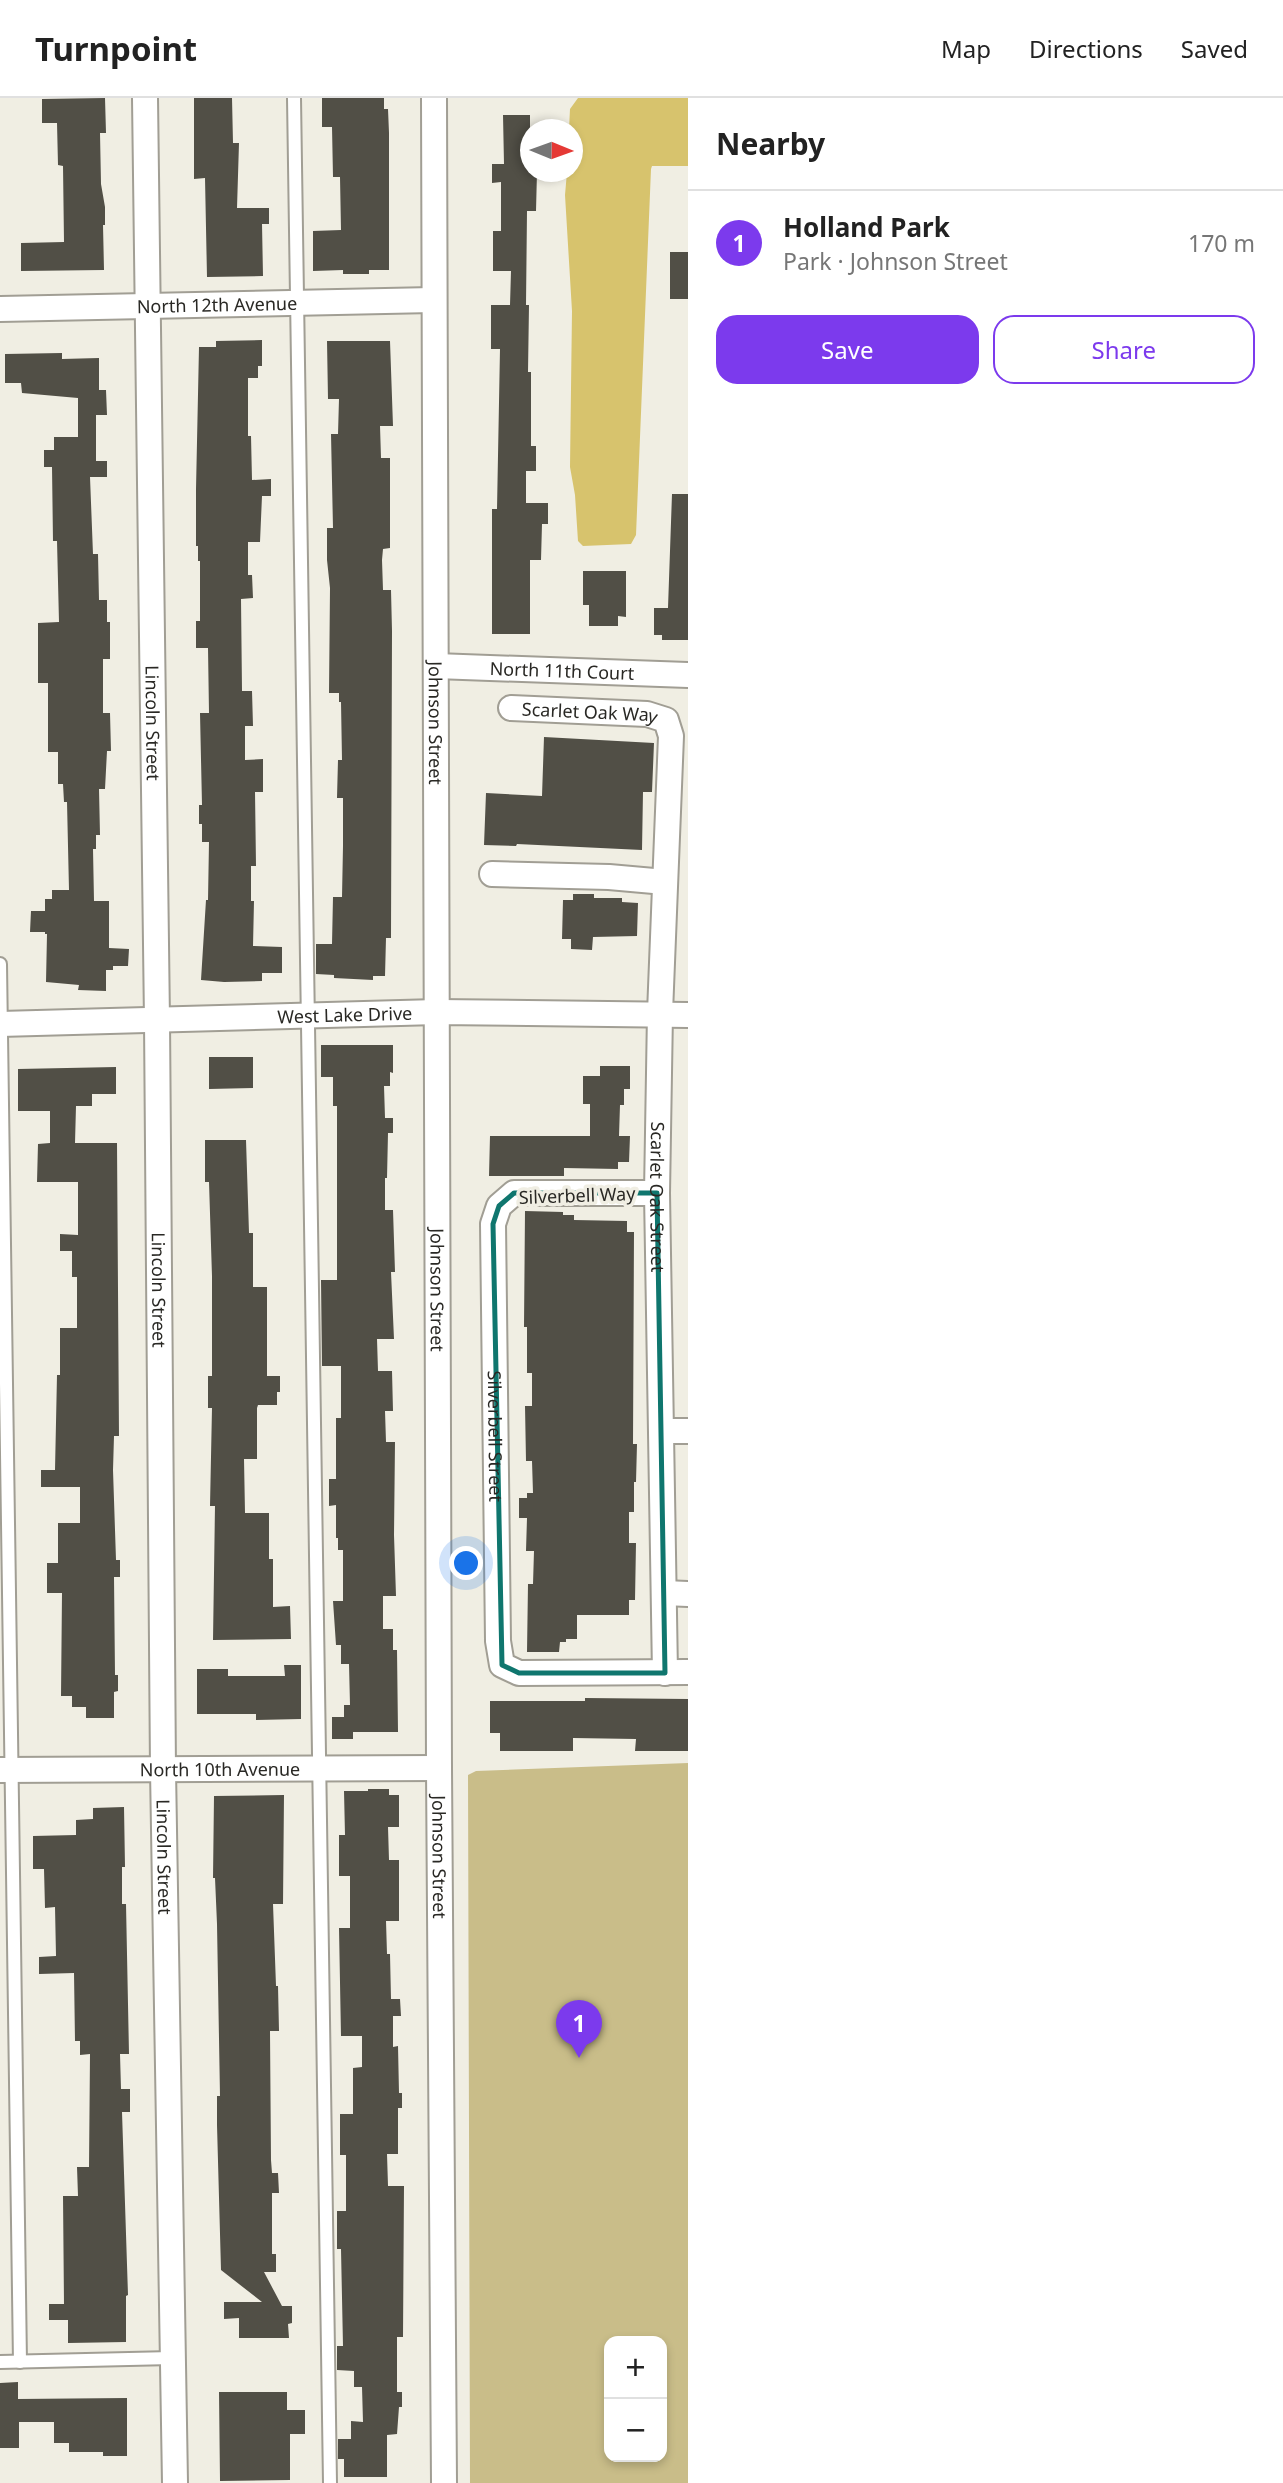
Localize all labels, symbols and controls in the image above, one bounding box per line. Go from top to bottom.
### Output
text: Turnpoint [35,26,197,71]
text: Map [941,32,991,65]
text: Directions [1029,32,1143,65]
text: Saved [1181,32,1248,65]
north arrow [520,119,583,182]
text: Nearby [716,123,825,164]
text: Holland Park [783,209,950,245]
text: 1 [732,227,746,259]
text: 170 m [1188,227,1255,259]
text: Park · Johnson Street [783,245,1008,277]
street label: North 12th Avenue [136,291,297,318]
button: Save [716,315,979,384]
button: Share [993,315,1255,384]
street label: North 11th Court [489,656,635,685]
street label: Johnson Street [424,659,448,785]
street label: Lincoln Street [140,665,166,781]
street label: Scarlet Oak Way [521,696,662,729]
street label: West Lake Drive [277,1001,413,1028]
street label: Scarlet Oak Street [645,1121,670,1273]
street label: Silverbell Way [518,1181,637,1209]
street label: Johnson Street [425,1226,450,1352]
street label: Lincoln Street [147,1232,172,1348]
street label: Silverbell Street [483,1370,508,1503]
your location [449,1546,483,1580]
street label: North 10th Avenue [140,1757,300,1781]
street label: Johnson Street [427,1793,452,1919]
street label: Lincoln Street [151,1799,177,1915]
pin: 1 [556,2000,602,2058]
map controls [604,2336,667,2462]
button: + [604,2336,667,2399]
button: − [604,2399,667,2462]

